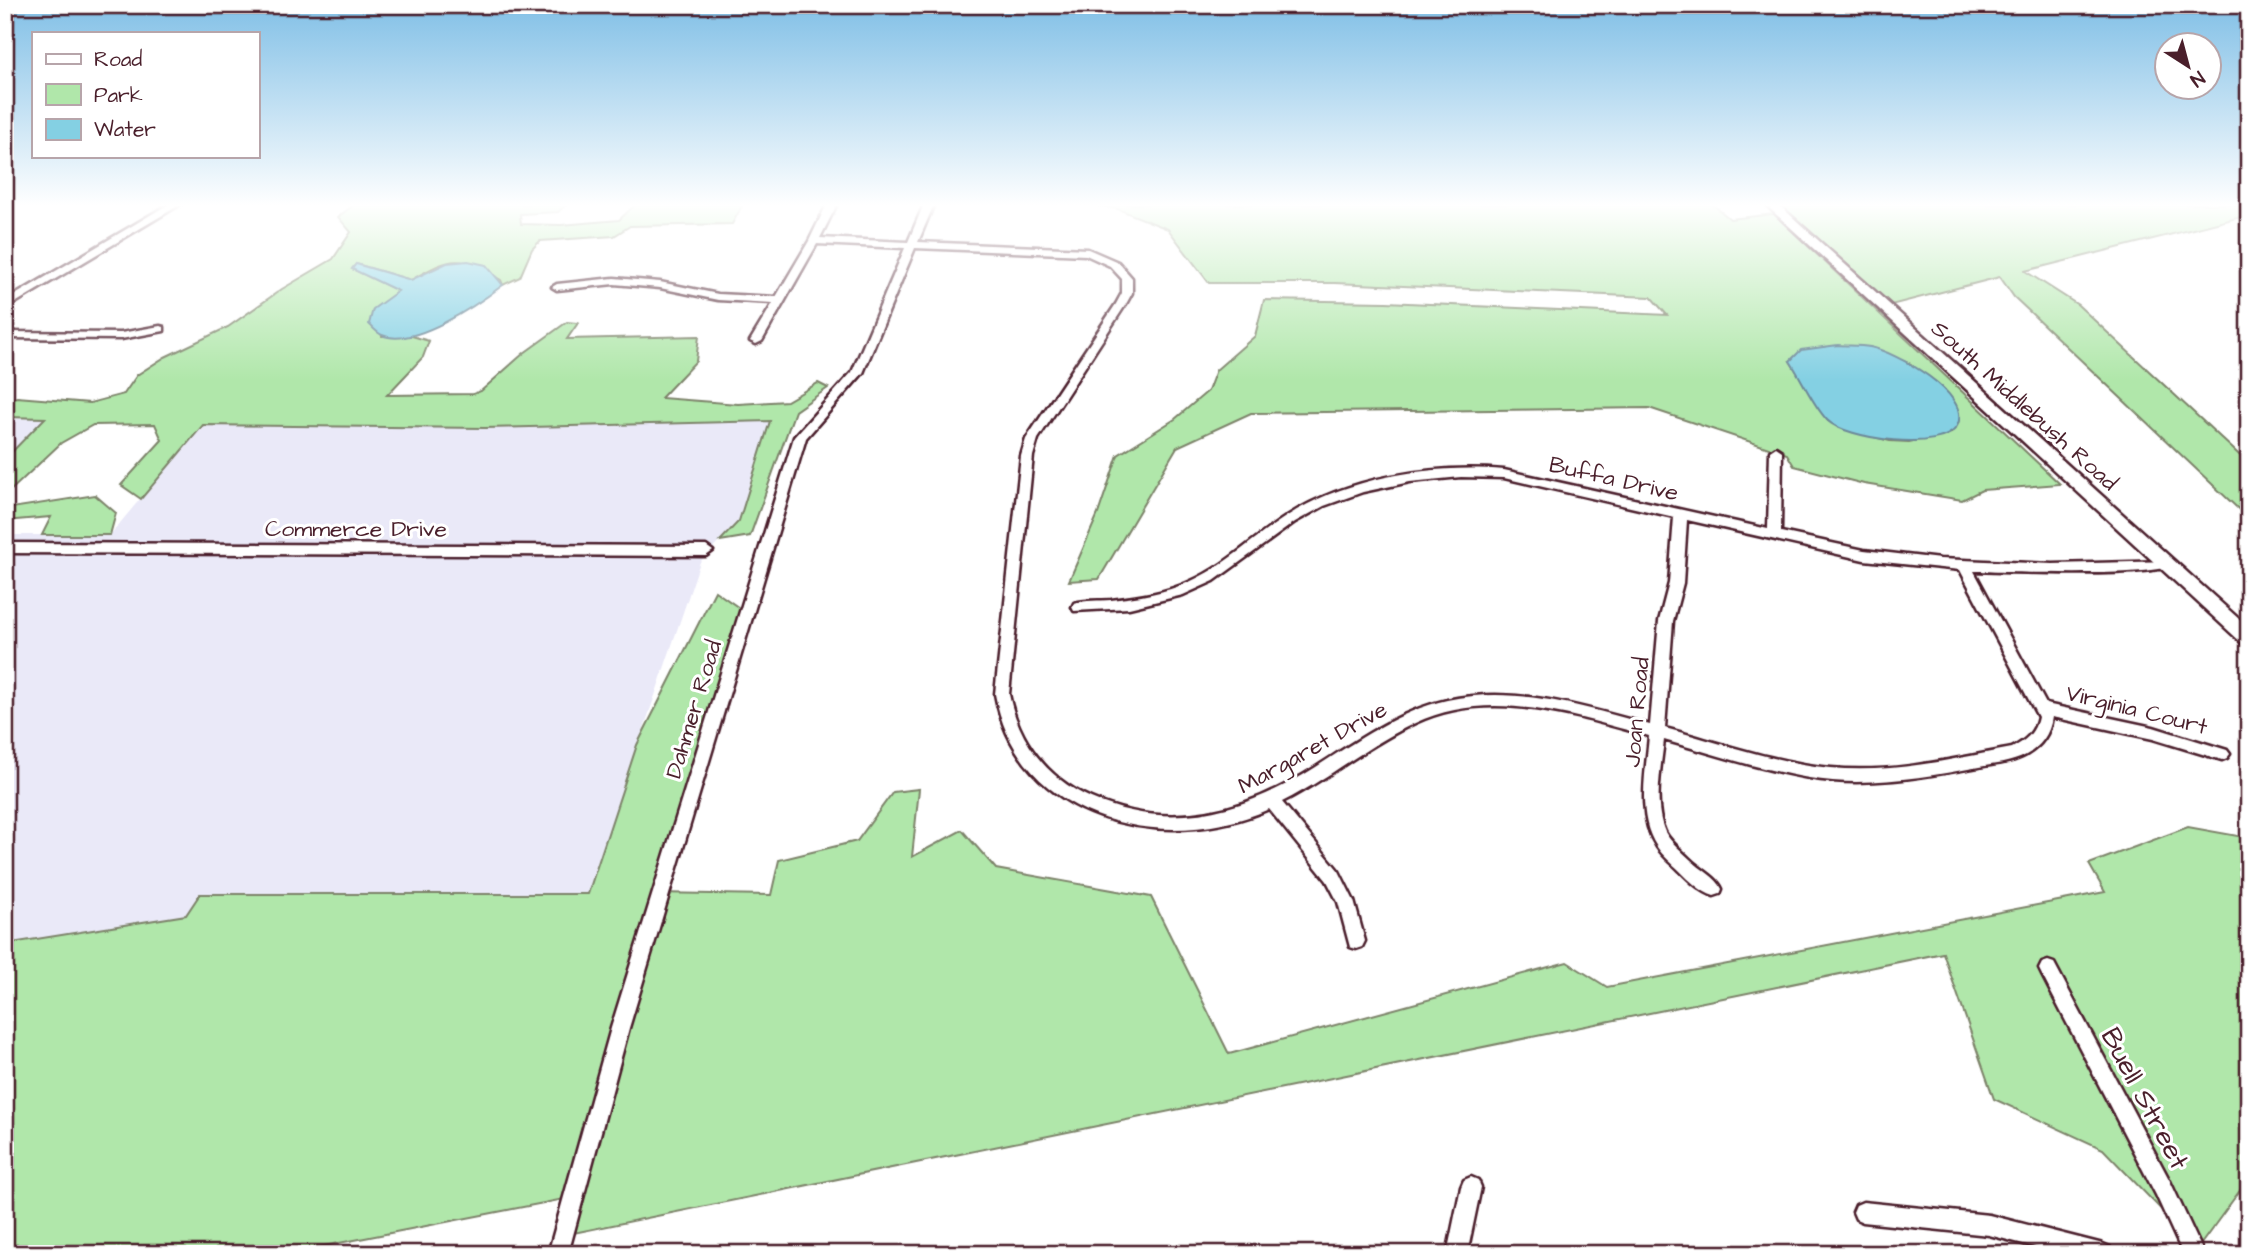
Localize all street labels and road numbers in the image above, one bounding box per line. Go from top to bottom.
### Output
street label: South Middlebush Road [1924,313,2125,498]
street label: Buffa Drive [1546,449,1682,509]
street label: Commerce Drive [265,513,447,545]
street label: Dahmer Road [658,636,730,782]
street label: Joan Road [1616,656,1658,768]
street label: Virginia Court [2062,677,2212,744]
street label: Margaret Drive [1232,694,1393,803]
street label: Buell Street [2091,1021,2199,1177]

